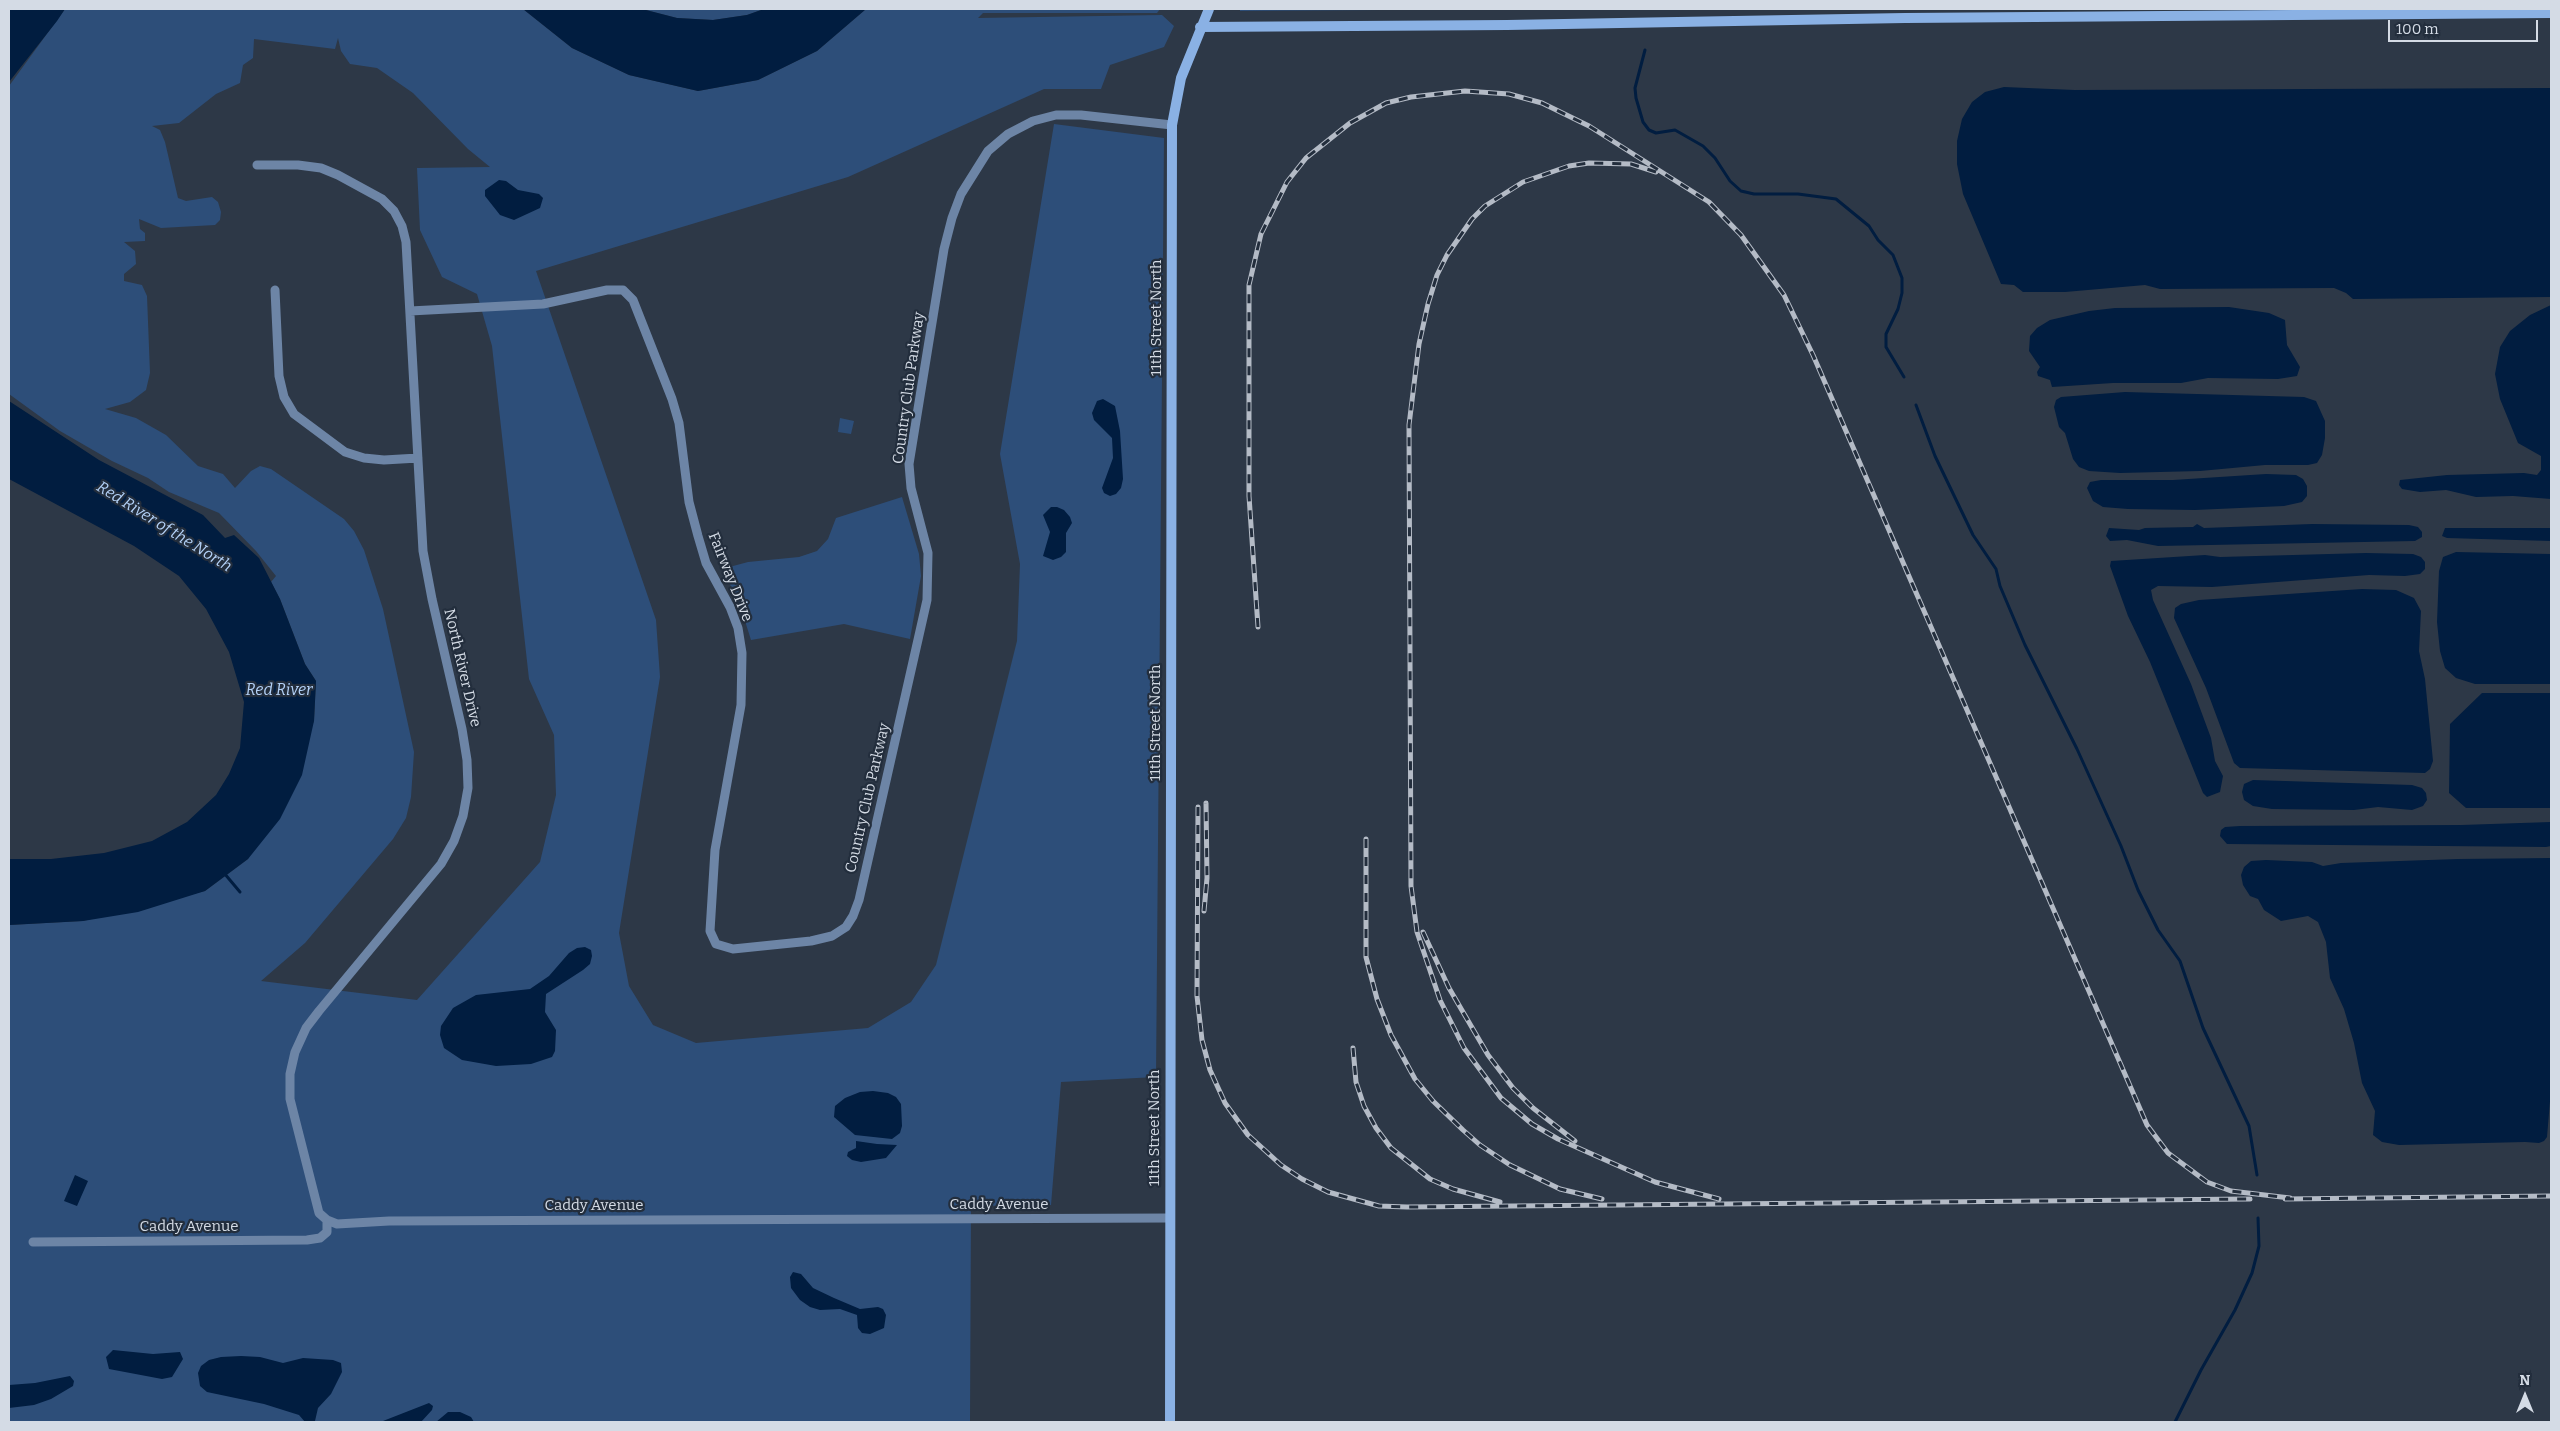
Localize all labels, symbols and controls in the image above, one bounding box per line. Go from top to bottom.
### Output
scale bar [2390,10,2540,42]
text: 100 m [2396,20,2439,38]
street label: 11th Street North [1148,260,1166,376]
street label: Country Club Parkway [889,311,929,465]
water label: Red River of the North [93,478,235,576]
street label: Fairway Drive [704,530,756,624]
street label: North River Drive [440,607,484,729]
street label: 11th Street North [1147,665,1165,781]
water label: Red River [245,681,313,701]
street label: Country Club Parkway [842,721,894,875]
street label: 11th Street North [1146,1070,1164,1186]
street label: Caddy Avenue [950,1196,1048,1214]
street label: Caddy Avenue [545,1197,643,1215]
street label: Caddy Avenue [140,1218,238,1236]
north arrow [2500,1371,2550,1421]
text: N [2520,1372,2530,1389]

